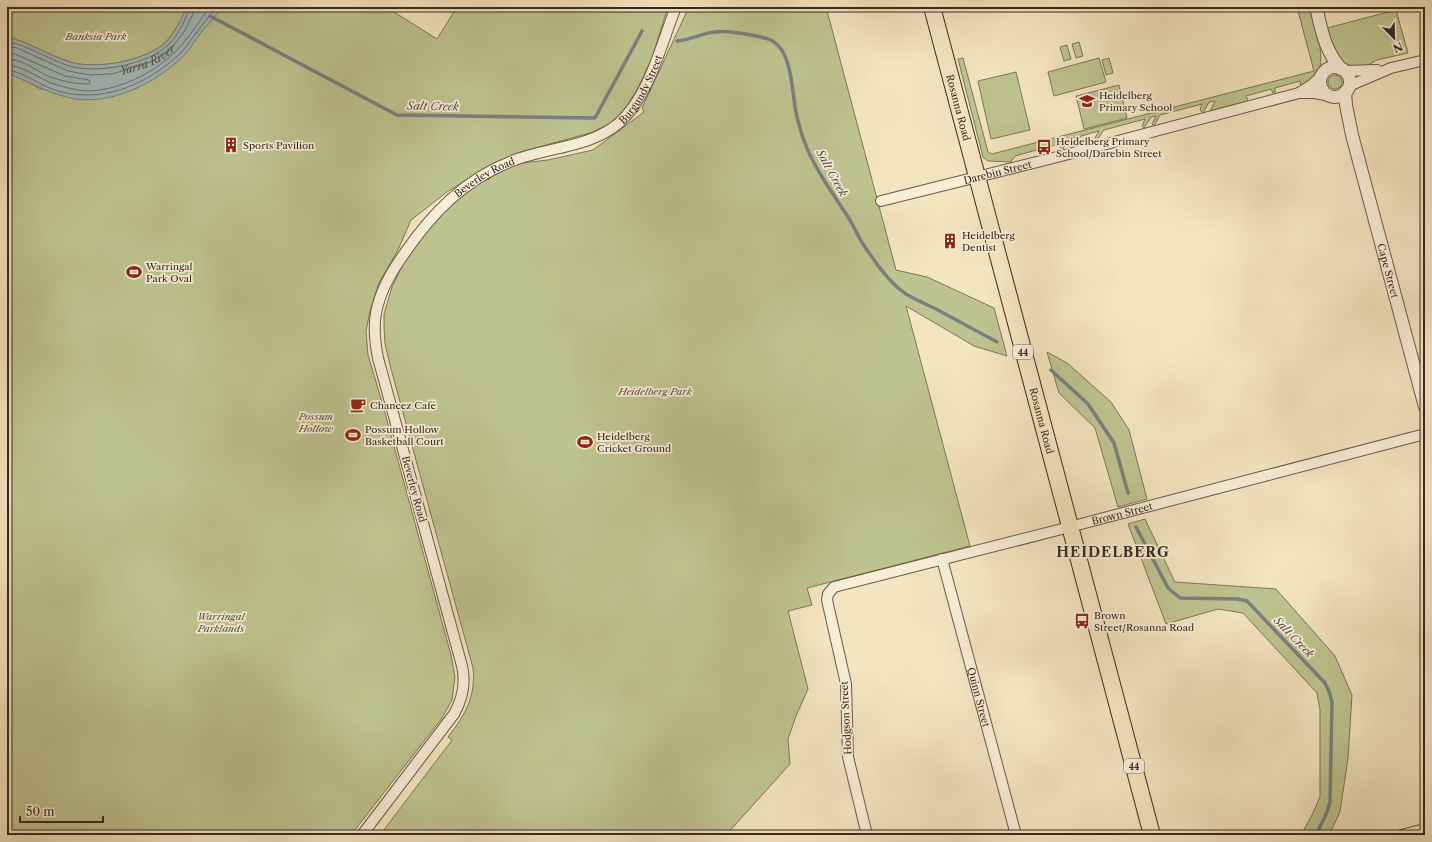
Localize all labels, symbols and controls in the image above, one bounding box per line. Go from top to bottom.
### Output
north arrow [1374,18,1414,58]
park label: Banksia Park [64,30,127,43]
text: N [1390,39,1405,56]
water label: Yarra River [118,41,179,78]
street label: Burgundy Street [616,53,665,126]
street label: Rosanna Road [944,73,974,142]
place label: Heidelberg Primary School [1099,89,1172,114]
school or university icon: Heidelberg Primary School [1078,92,1096,110]
water label: Salt Creek [406,99,459,113]
place label: Heidelberg Primary School/Darebin Street [1056,135,1162,160]
building icon: Sports Pavilion [222,136,240,154]
bus stop icon: Heidelberg Primary School/Darebin Street [1035,138,1053,156]
place label: Sports Pavilion [243,139,315,152]
water label: Salt Creek [813,146,851,199]
street label: Beverley Road [451,154,516,200]
street label: Darebin Street [962,157,1033,187]
place label: Heidelberg Dentist [962,229,1015,254]
building icon: Heidelberg Dentist [941,232,959,250]
street label: Cape Street [1375,242,1402,300]
place label: Warringal Park Oval [145,260,193,285]
sports icon: Warringal Park Oval [125,263,143,281]
road number: 44 [1013,345,1033,359]
park label: Heidelberg Park [617,385,693,398]
street label: Rosanna Road [1027,386,1057,455]
cafe icon: Chancez Café [349,396,367,414]
place label: Chancez Café [370,399,437,412]
park label: Possum Hollow [298,410,334,435]
place label: Possum Hollow Basketball Court [365,423,444,448]
sports icon: Possum Hollow Basketball Court [344,426,362,444]
place label: Heidelberg Cricket Ground [597,430,671,455]
sports icon: Heidelberg Cricket Ground [576,433,594,451]
street label: Beverley Road [399,454,429,524]
street label: Brown Street [1090,499,1154,527]
district label: HEIDELBERG [1056,543,1170,561]
place label: Brown Street/Rosanna Road [1094,609,1194,634]
park label: Warringal Parklands [197,610,246,635]
bus stop icon: Brown Street/Rosanna Road [1073,612,1091,630]
water label: Salt Creek [1270,613,1317,661]
street label: Quinn Street [965,666,993,729]
street label: Hodgson Street [838,680,854,755]
road number: 44 [1124,759,1144,773]
scale bar [20,798,103,824]
text: 50 m [26,804,55,819]

